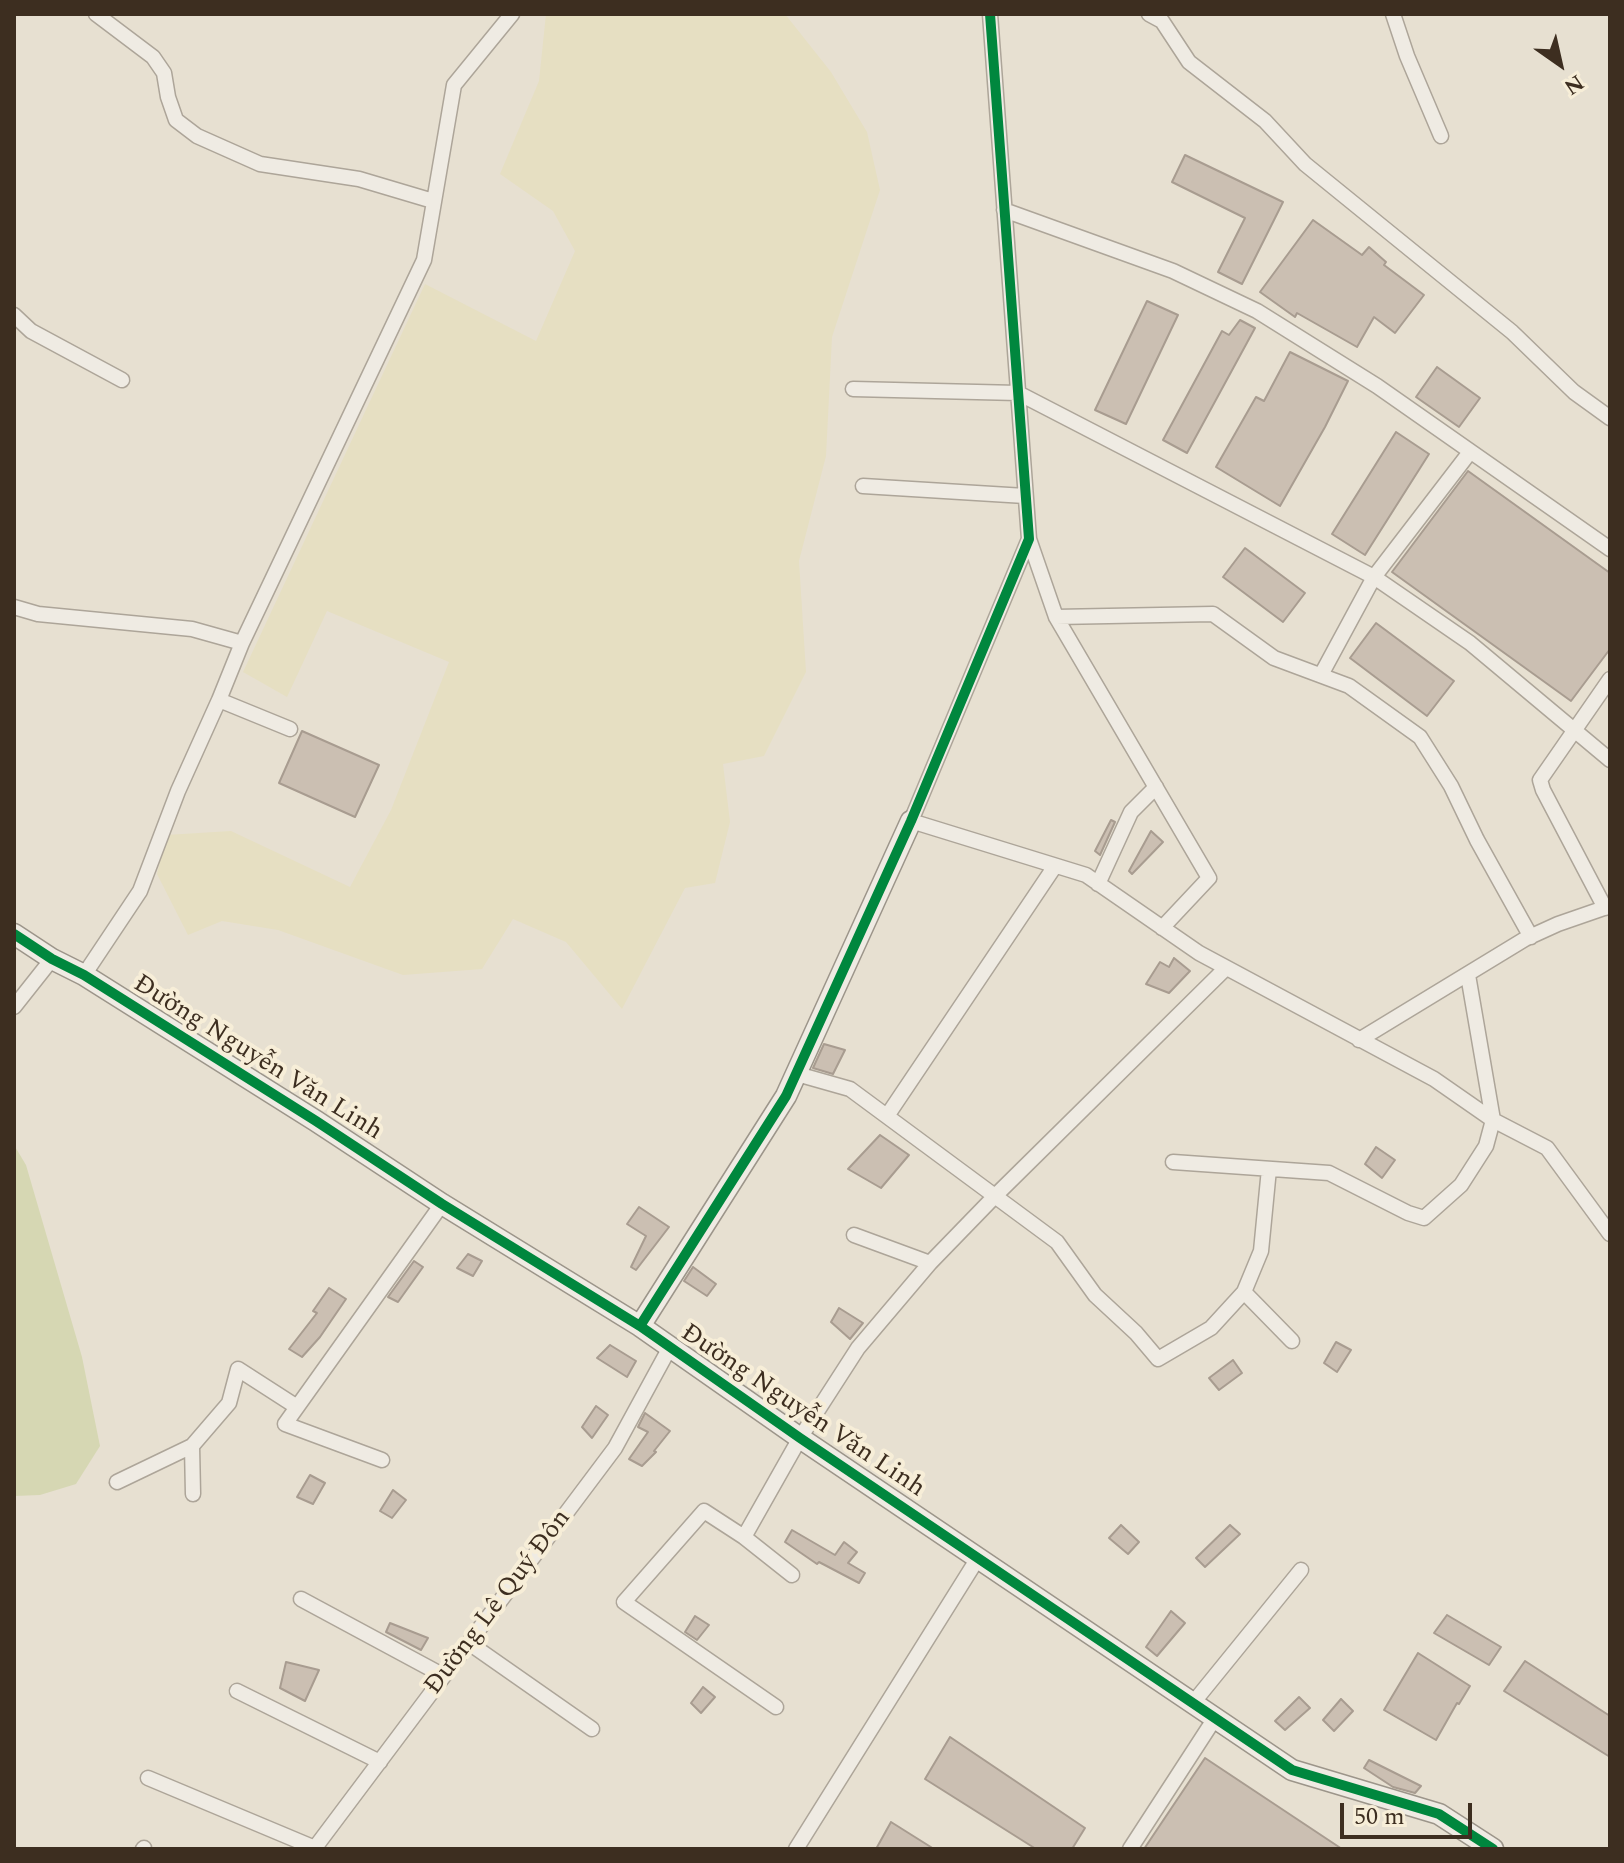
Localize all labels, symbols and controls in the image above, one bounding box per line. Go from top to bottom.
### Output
north arrow [1520,24,1600,104]
text: N [1557,66,1590,103]
street label: Đường Nguyễn Văn Linh [127,970,387,1148]
street label: Đường Nguyễn Văn Linh [674,1319,930,1505]
street label: Đường Lê Quý Đôn [419,1504,579,1702]
scale bar [1344,1787,1476,1837]
text: 50 m [1354,1799,1405,1835]

